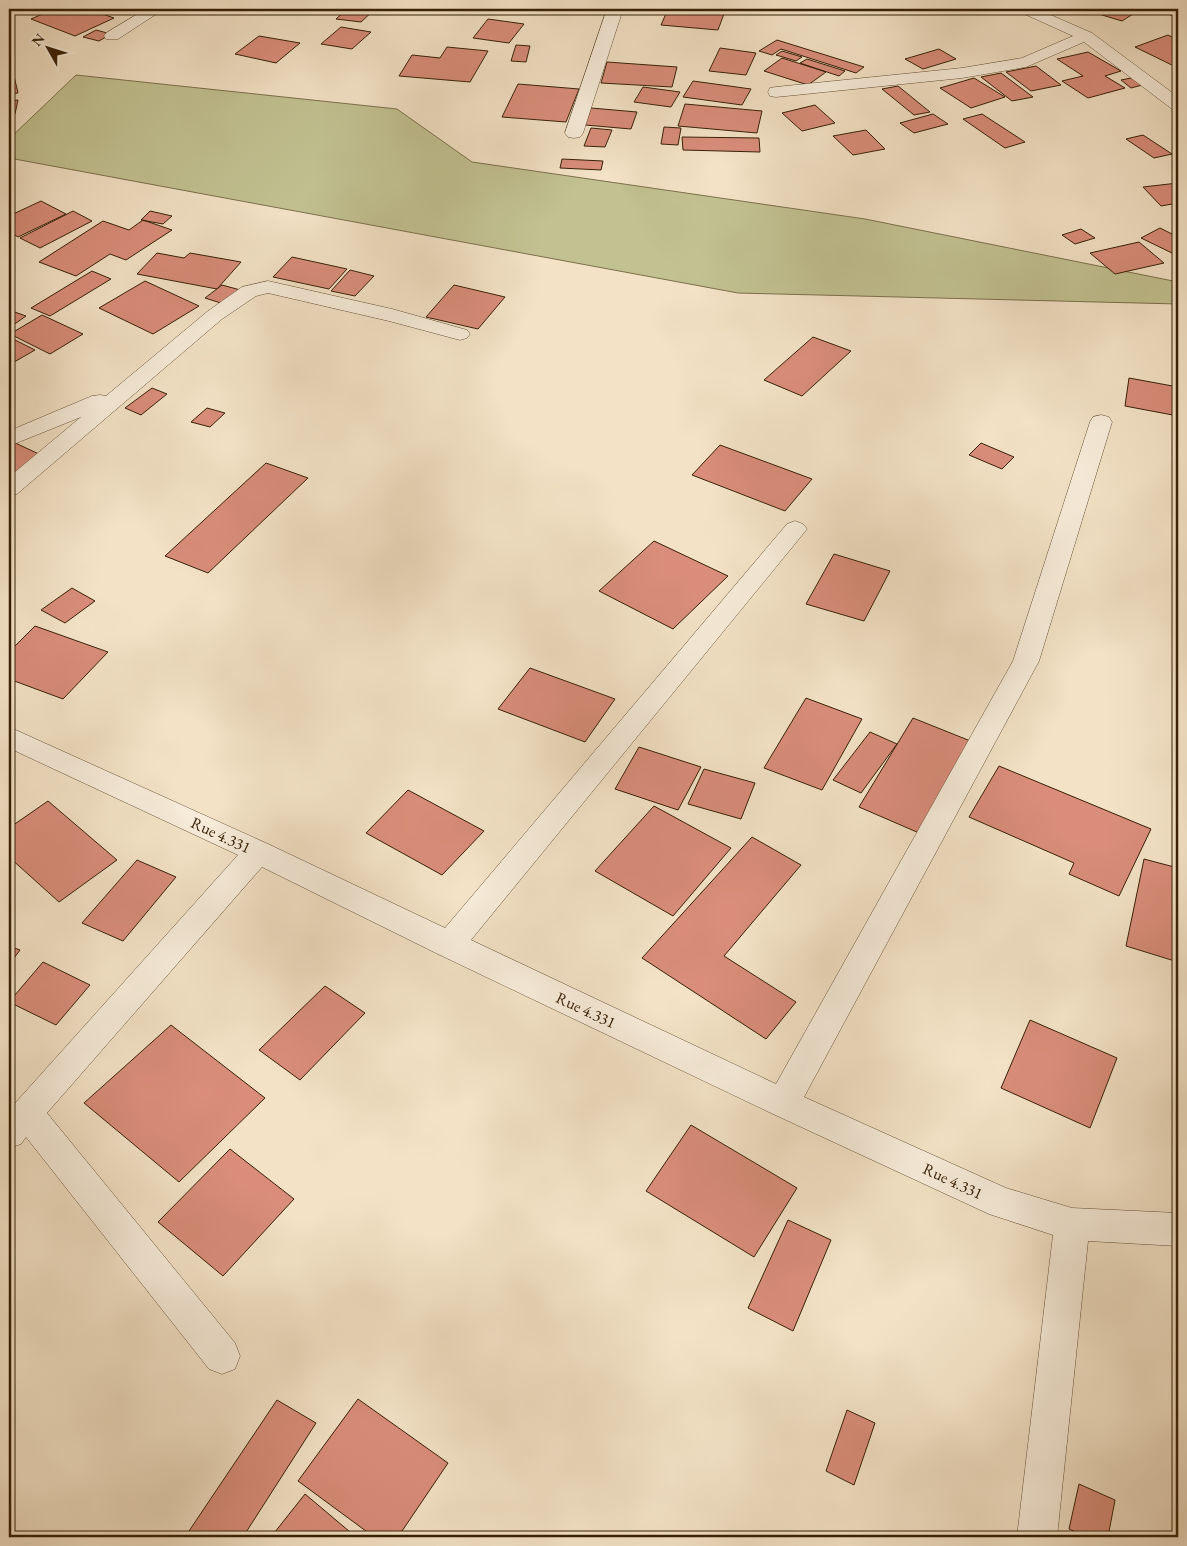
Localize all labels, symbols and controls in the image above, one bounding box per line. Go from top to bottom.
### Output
north arrow [22,22,72,72]
text: N [27,29,49,50]
street label: Rue 4.331 [188,812,254,858]
street label: Rue 4.331 [553,987,619,1033]
street label: Rue 4.331 [920,1158,986,1204]

